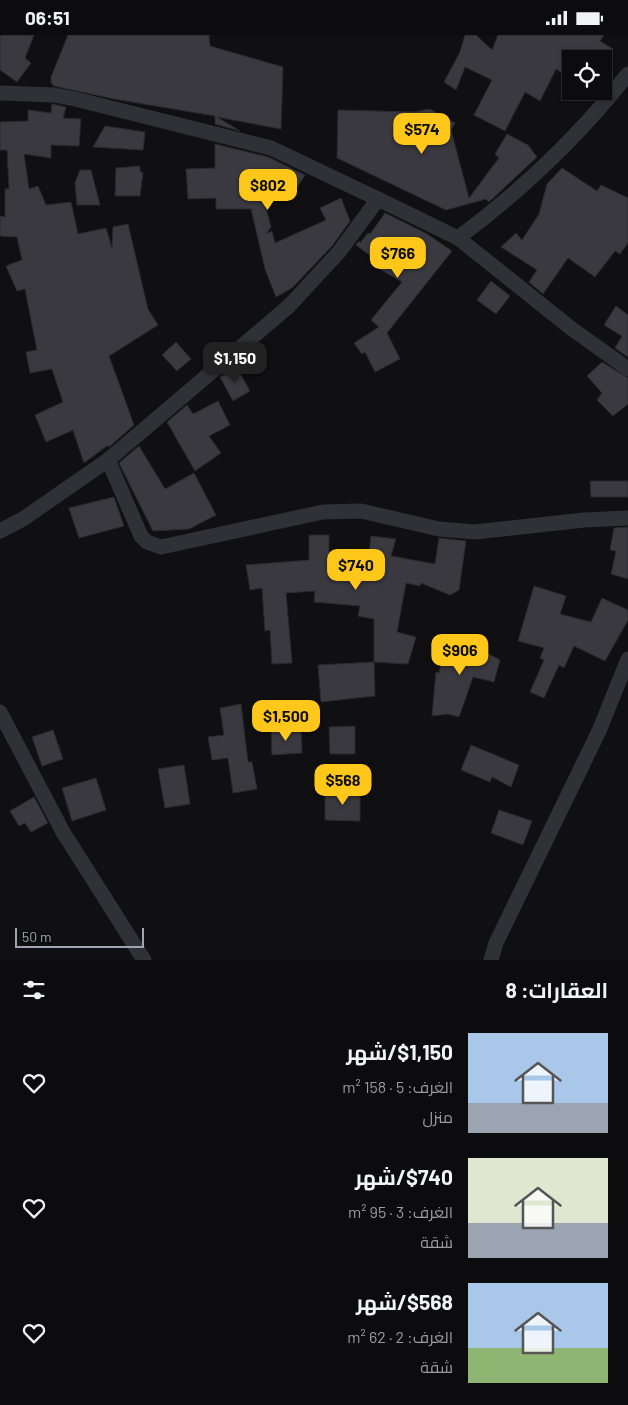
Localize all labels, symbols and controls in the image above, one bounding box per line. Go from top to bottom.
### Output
text: 06:51 [25,6,70,29]
map controls [562,50,612,100]
button: locate [562,50,612,100]
pin: $574 [392,113,452,155]
text: $574 [404,119,440,138]
pin: $802 [238,169,298,211]
text: $802 [250,175,286,194]
pin: $766 [368,237,428,279]
text: $766 [381,243,415,262]
pin: $1,150 [194,341,276,384]
text: $1,150 [214,348,256,367]
pin: $740 [326,549,386,591]
text: $740 [338,555,374,574]
pin: $906 [430,633,490,676]
text: $906 [442,640,478,659]
pin: $1,500 [245,699,327,742]
text: $1,500 [263,706,309,725]
pin: $568 [313,763,373,806]
text: $568 [325,770,361,789]
scale bar [15,925,144,948]
text: 50 m [22,928,51,945]
icon: filters [20,976,48,1004]
text: العقارات: 8 [506,977,608,1002]
text: $1,150/شهر [346,1039,453,1064]
icon: home [508,1053,568,1113]
icon: heart [20,1069,48,1097]
text: الغرف: 5 · 158 m² [342,1077,453,1096]
text: منزل [423,1107,453,1126]
text: $740/شهر [355,1164,453,1189]
icon: home [508,1178,568,1238]
icon: heart [20,1194,48,1222]
text: الغرف: 3 · 95 m² [348,1202,453,1221]
text: شقة [420,1232,453,1251]
text: $568/شهر [356,1289,453,1314]
icon: home [508,1303,568,1363]
icon: heart [20,1319,48,1347]
text: الغرف: 2 · 62 m² [347,1327,453,1346]
text: شقة [420,1357,453,1376]

